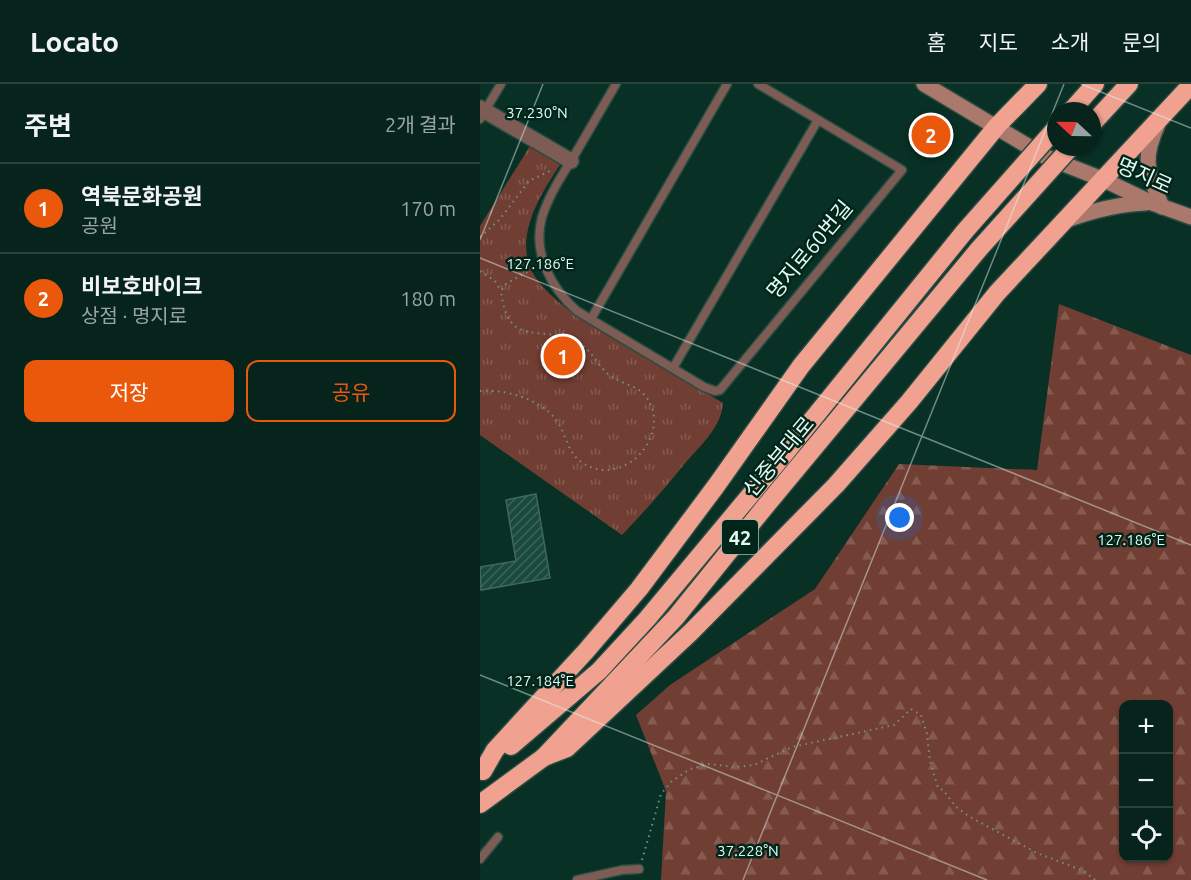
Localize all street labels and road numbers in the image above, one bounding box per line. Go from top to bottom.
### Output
street label: 명지로 [1114,152,1176,198]
street label: 명지로60번길 [761,195,857,303]
street label: 신중부대로 [738,411,818,501]
road number: 42 [722,520,758,554]

